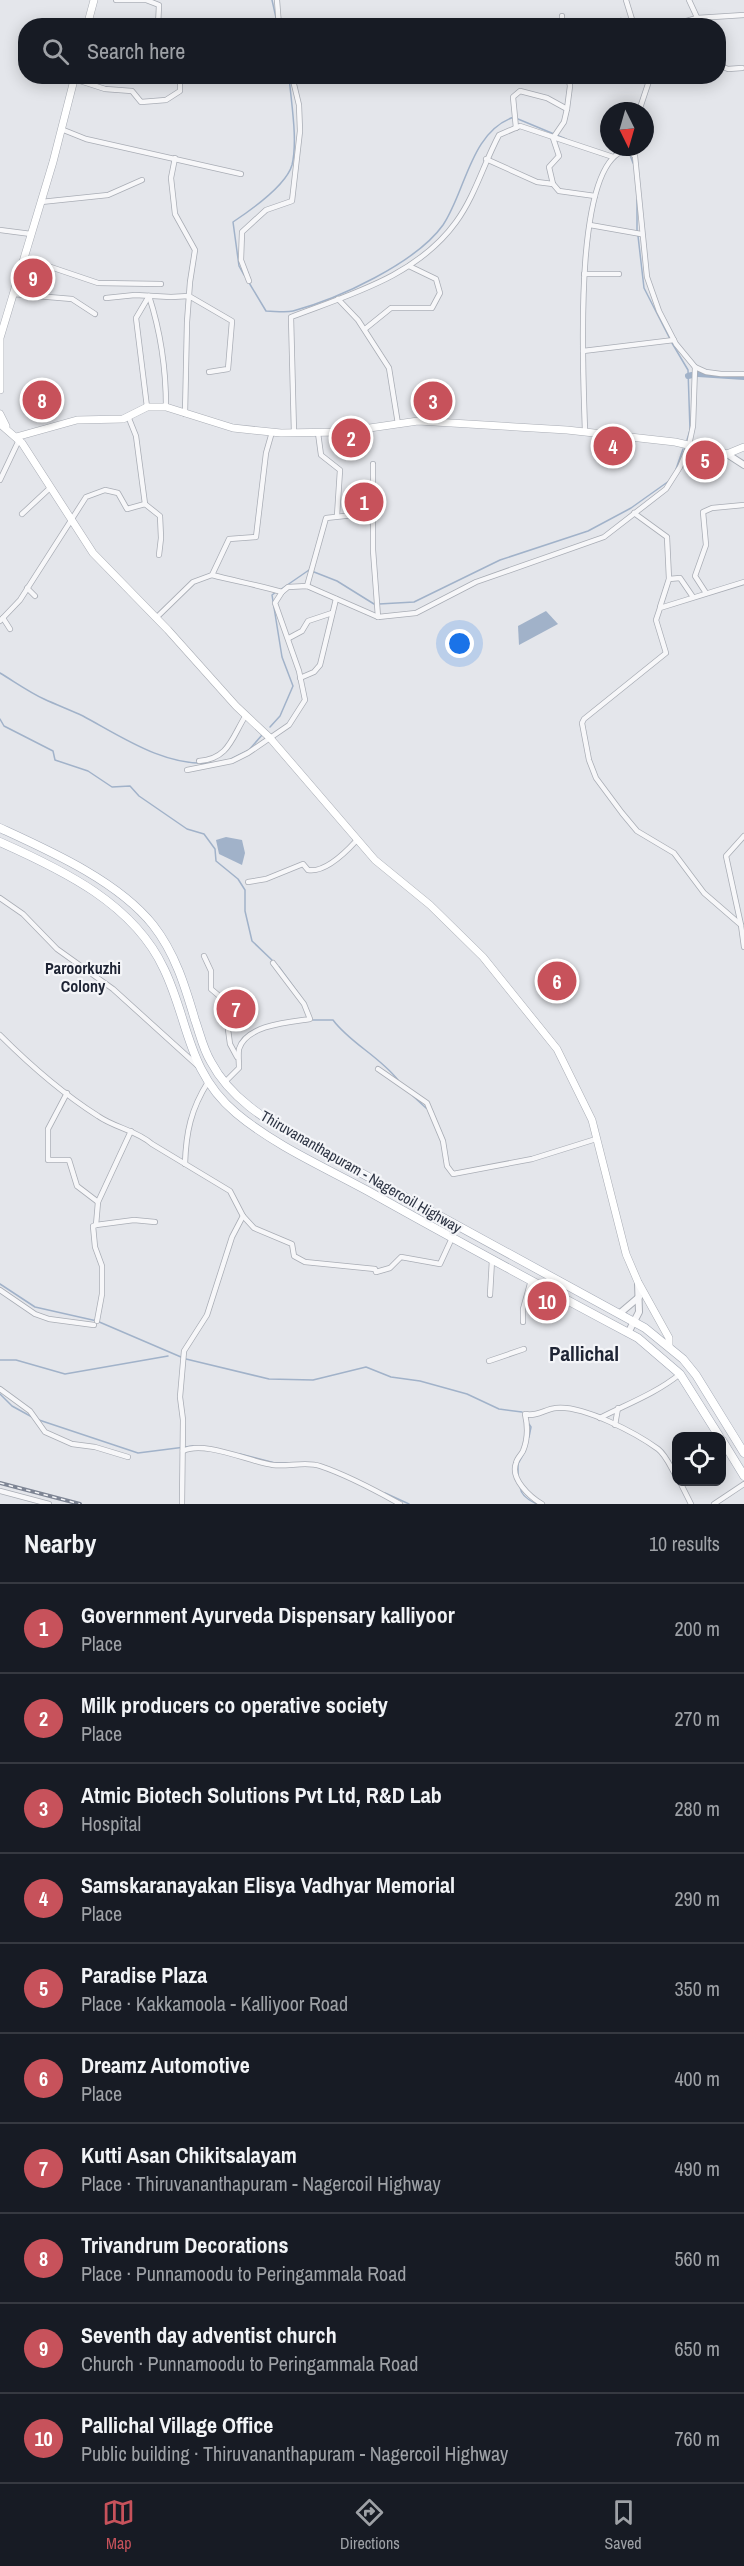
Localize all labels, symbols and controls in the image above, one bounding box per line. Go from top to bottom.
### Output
search box [18,18,726,84]
icon: search [39,35,72,68]
text: Search here [87,36,185,66]
north arrow [600,102,654,156]
pin: 9 [14,256,52,300]
pin: 8 [22,378,62,422]
pin: 3 [414,378,452,424]
pin: 2 [332,416,370,460]
pin: 4 [594,424,632,468]
pin: 5 [686,438,724,482]
pin: 1 [344,480,384,524]
your location [445,629,474,658]
district label: Paroorkuzhi Colony [45,957,121,997]
pin: 6 [538,958,576,1004]
pin: 7 [216,986,256,1032]
street label: Thiruvananthapuram - Nagercoil Highway [257,1105,466,1238]
pin: 10 [528,1278,566,1324]
district label: Pallichal [549,1339,619,1368]
map controls [672,1432,726,1486]
button: locate [672,1432,726,1486]
text: Nearby [24,1526,96,1561]
text: 10 results [649,1530,720,1557]
text: Government Ayurveda Dispensary kalliyoor [81,1600,455,1630]
text: 1 [39,1615,48,1642]
text: 200 m [674,1615,720,1642]
text: Place [81,1630,122,1657]
text: Milk producers co operative society [81,1690,388,1720]
text: 2 [39,1705,48,1732]
text: 270 m [674,1705,720,1732]
text: Place [81,1720,122,1747]
text: Atmic Biotech Solutions Pvt Ltd, R&D Lab [81,1780,442,1810]
text: 3 [39,1795,48,1822]
text: 280 m [674,1795,720,1822]
text: Hospital [81,1810,141,1837]
text: Samskaranayakan Elisya Vadhyar Memorial [81,1870,455,1900]
text: 4 [39,1885,48,1912]
text: 290 m [674,1885,720,1912]
text: Place [81,1900,122,1927]
text: Paradise Plaza [81,1960,207,1990]
text: 5 [39,1975,48,2002]
text: 350 m [674,1975,720,2002]
text: Place · Kakkamoola - Kalliyoor Road [81,1990,348,2017]
text: Dreamz Automotive [81,2050,250,2080]
text: 6 [39,2065,48,2092]
text: 400 m [674,2065,720,2092]
text: Place [81,2080,122,2107]
text: Kutti Asan Chikitsalayam [81,2140,297,2170]
text: 7 [39,2155,48,2182]
text: 490 m [674,2155,720,2182]
text: Place · Thiruvananthapuram - Nagercoil Highway [81,2170,441,2197]
text: Trivandrum Decorations [81,2230,289,2260]
text: 8 [39,2245,48,2272]
text: 560 m [674,2245,720,2272]
text: Place · Punnamoodu to Peringammala Road [81,2260,406,2287]
text: Seventh day adventist church [81,2320,337,2350]
text: 9 [39,2335,48,2362]
text: 650 m [674,2335,720,2362]
text: Church · Punnamoodu to Peringammala Road [81,2350,418,2377]
text: Pallichal Village Office [81,2410,273,2440]
text: 10 [34,2425,53,2452]
text: 760 m [674,2425,720,2452]
text: Public building · Thiruvananthapuram - Nagercoil Highway [81,2440,508,2467]
tab: Map [102,2496,135,2554]
tab: Directions [340,2496,400,2554]
tab: Saved [604,2496,642,2554]

